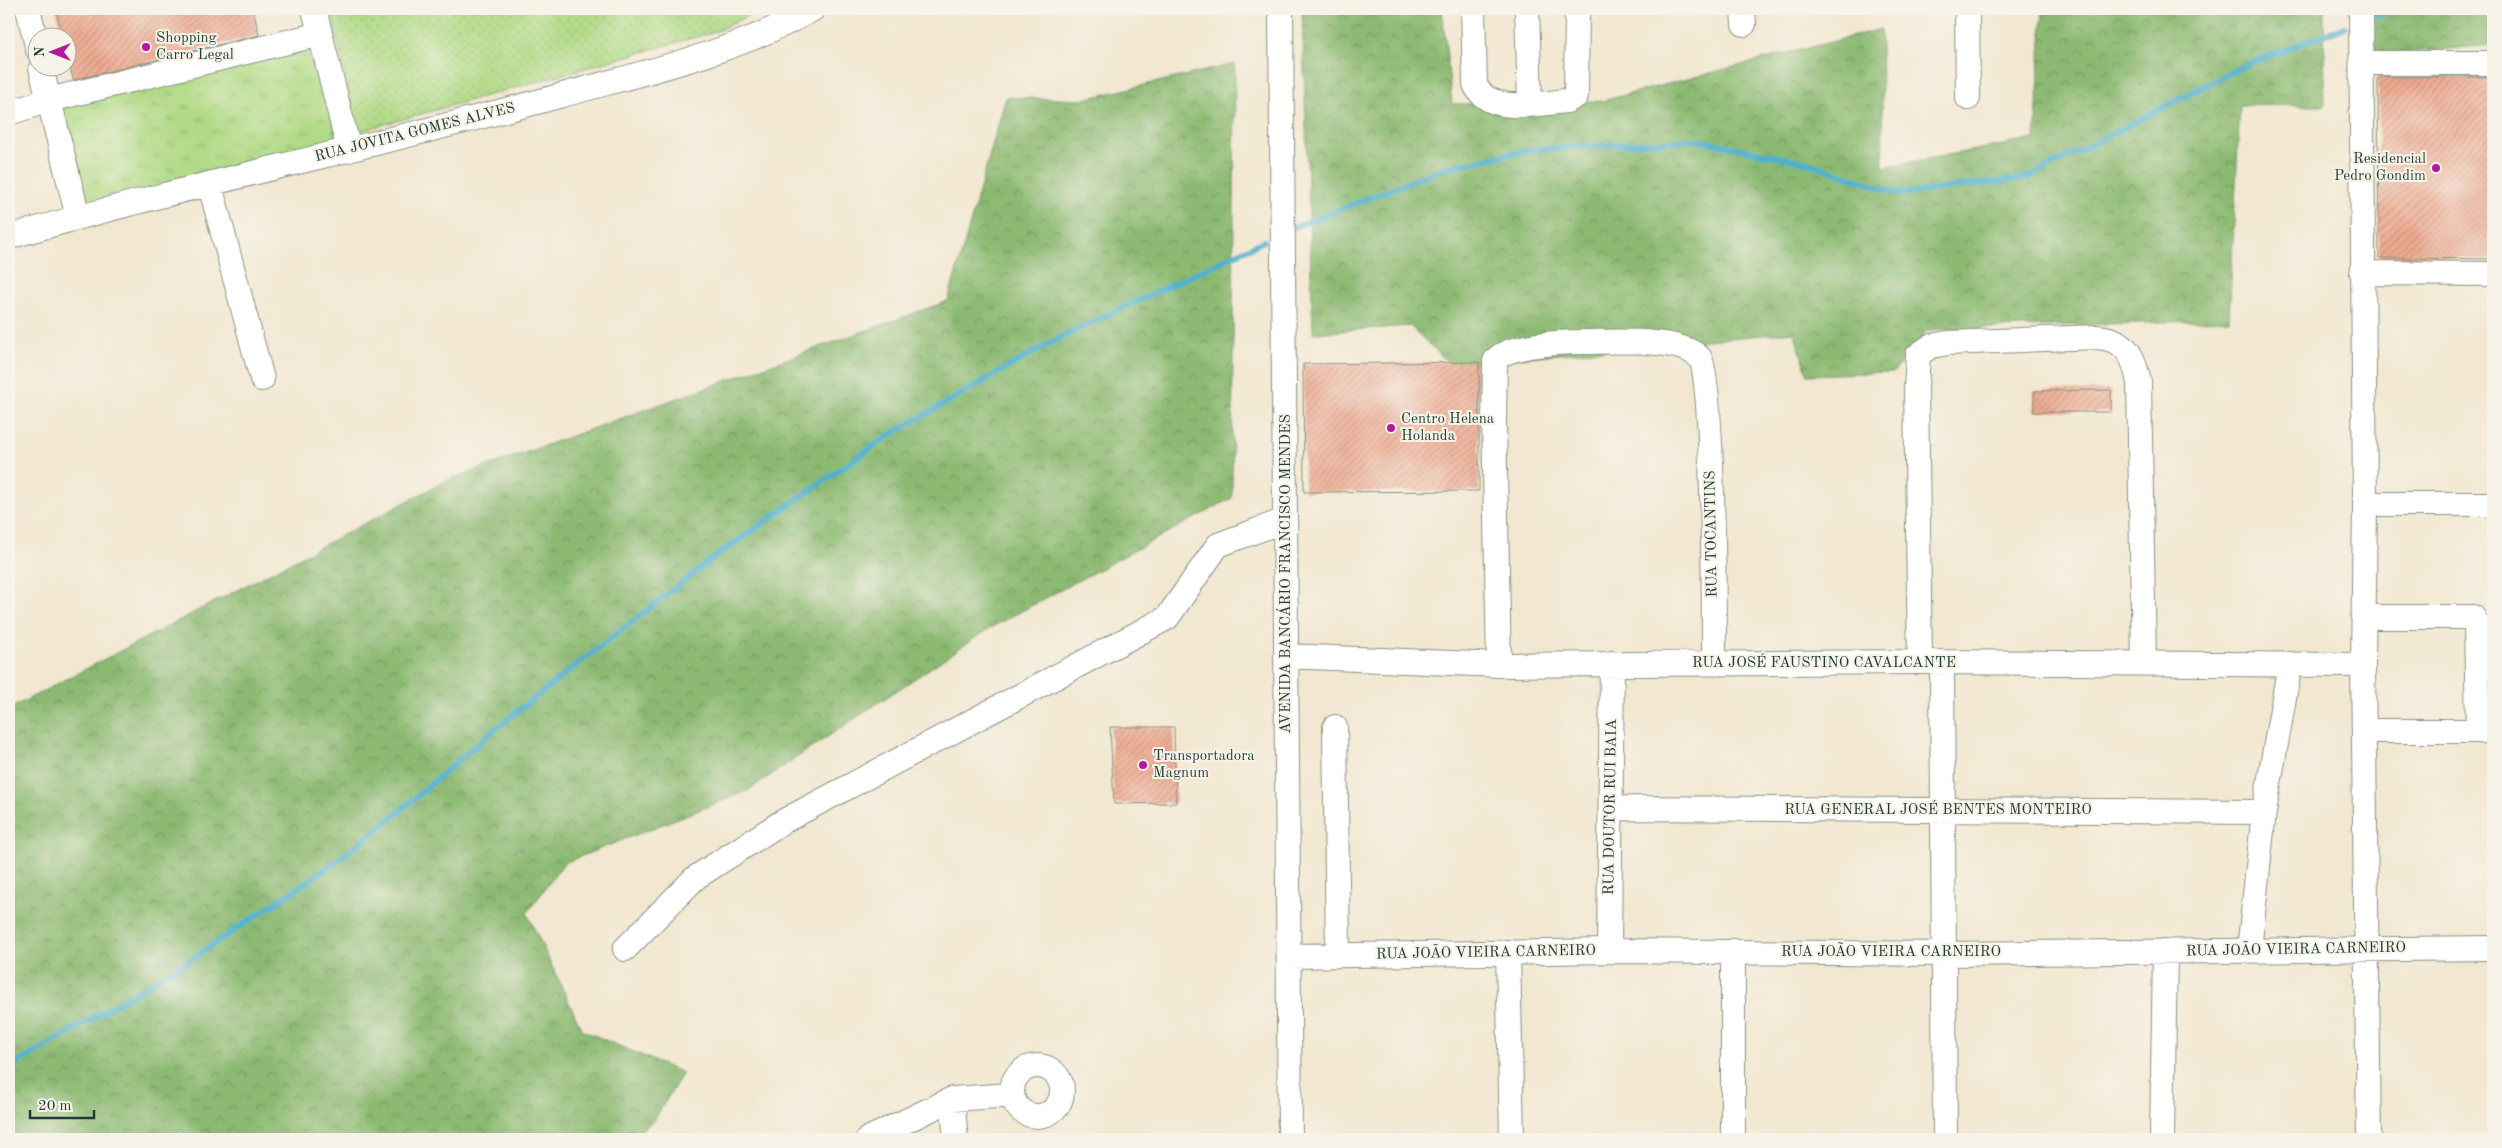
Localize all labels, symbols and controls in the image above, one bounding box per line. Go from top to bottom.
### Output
north arrow [28,28,78,78]
place label: Shopping Carro Legal [156,31,234,63]
marker: Shopping Carro Legal [140,41,152,53]
text: N [33,46,47,57]
street label: RUA JOVITA GOMES ALVES [313,101,517,165]
place label: Residencial Pedro Gondim [2334,152,2426,184]
marker: Residencial Pedro Gondim [2430,162,2442,174]
place label: Centro Helena Holanda [1401,412,1495,444]
street label: AVENIDA BANCÁRIO FRANCISCO MENDES [1276,414,1294,734]
marker: Centro Helena Holanda [1385,422,1397,434]
street label: RUA TOCANTINS [1703,470,1721,598]
street label: RUA JOSÉ FAUSTINO CAVALCANTE [1692,653,1956,671]
street label: RUA DOUTOR RUI BAIA [1602,718,1620,895]
place label: Transportadora Magnum [1153,749,1255,781]
marker: Transportadora Magnum [1137,759,1149,771]
street label: RUA GENERAL JOSÉ BENTES MONTEIRO [1784,800,2092,818]
street label: RUA JOÃO VIEIRA CARNEIRO [2186,938,2406,959]
street label: RUA JOÃO VIEIRA CARNEIRO [1376,941,1596,962]
street label: RUA JOÃO VIEIRA CARNEIRO [1781,942,2001,960]
scale bar [30,1088,94,1120]
text: 20 m [38,1099,72,1114]

